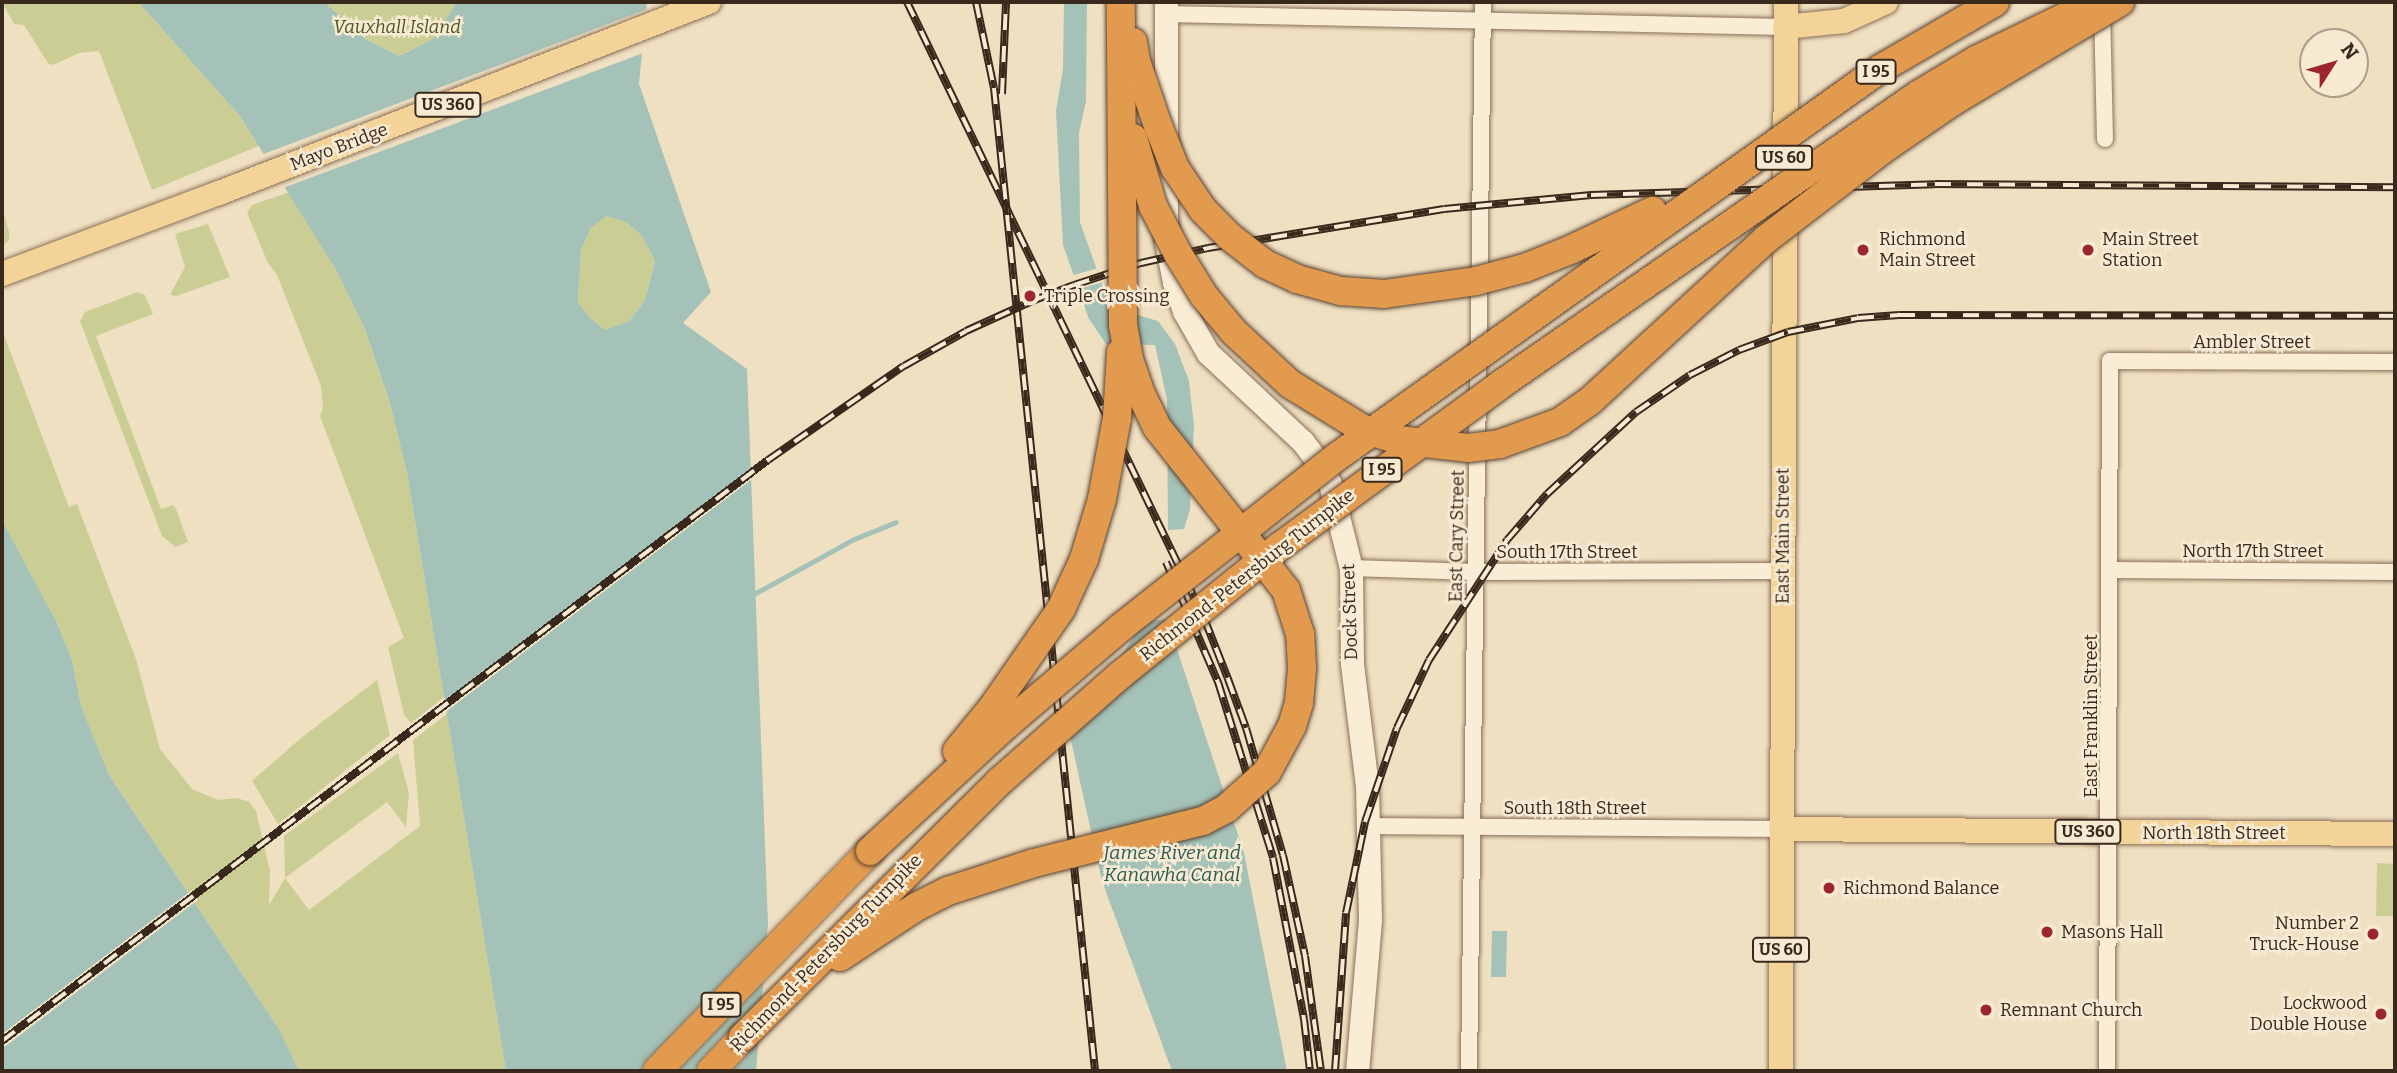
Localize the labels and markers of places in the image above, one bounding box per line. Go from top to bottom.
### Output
place label: Richmond Main Street [1879,229,1976,272]
place label: Main Street Station [2102,229,2199,272]
marker: Richmond Main Street [1853,240,1873,260]
marker: Main Street Station [2080,242,2096,258]
place label: Triple Crossing [1044,285,1170,307]
marker: Triple Crossing [1022,288,1038,304]
place label: Richmond Balance [1843,877,1999,899]
marker: Richmond Balance [1821,880,1837,896]
place label: Number 2 Truck-House [2249,913,2359,956]
place label: Masons Hall [2061,921,2163,943]
marker: Masons Hall [2039,924,2055,940]
marker: Number 2 Truck-House [2365,926,2381,942]
place label: Lockwood Double House [2250,993,2367,1036]
place label: Remnant Church [2000,999,2142,1021]
marker: Remnant Church [1978,1002,1994,1018]
marker: Lockwood Double House [2373,1006,2389,1022]

